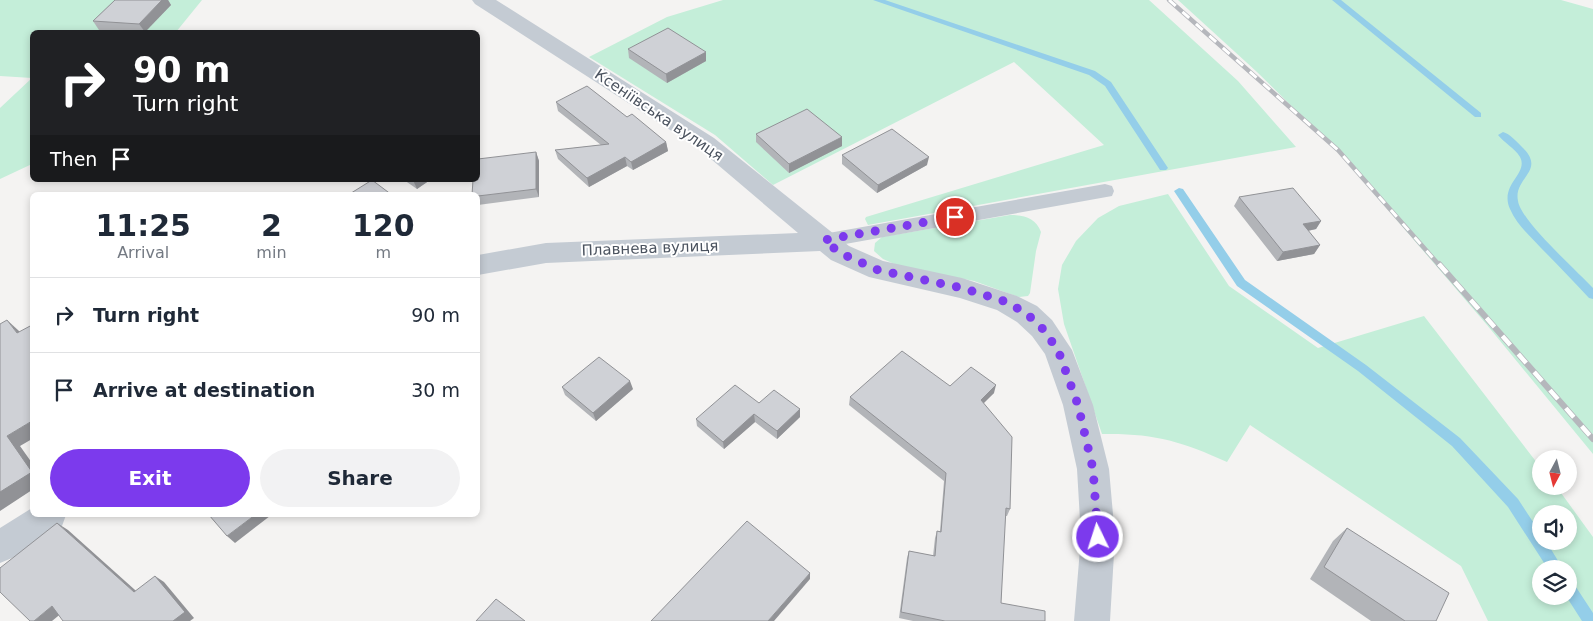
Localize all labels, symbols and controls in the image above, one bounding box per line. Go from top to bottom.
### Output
icon: right [50,50,115,115]
text: 90 m [133,50,230,90]
street label: Ксеніївська вулиця [591,65,727,165]
text: Turn right [133,91,238,116]
icon: arrive [107,145,135,173]
text: Then [50,148,97,170]
pin [934,196,976,238]
icon: arrive [941,203,969,231]
text: 11:25 [95,208,191,243]
text: 2 [261,208,282,243]
text: 120 [352,208,415,243]
street label: Плавнева вулиця [581,237,719,259]
text: Arrival [117,243,169,262]
text: min [256,243,287,262]
text: m [375,243,391,262]
icon: right [50,301,78,329]
text: Turn right [93,304,199,326]
text: 90 m [411,304,460,326]
icon: arrive [50,376,78,404]
text: Arrive at destination [93,379,315,401]
text: 30 m [411,379,460,401]
button: Exit [50,449,250,507]
button: Share [260,449,460,507]
north arrow [1532,450,1578,495]
map controls [1532,450,1577,605]
button: sound [1532,505,1577,550]
position arrow [1071,510,1123,562]
button: layers [1532,560,1577,605]

